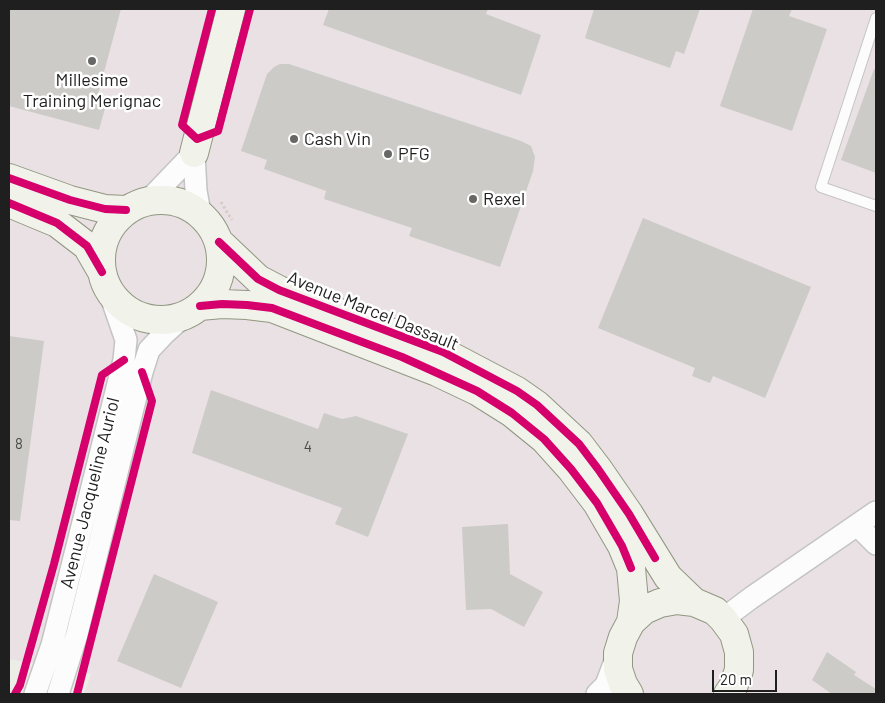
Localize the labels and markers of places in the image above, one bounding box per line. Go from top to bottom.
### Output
marker: Millesime Training Merignac [86,55,98,67]
place label: Millesime Training Merignac [23,69,161,112]
place label: Cash Vin [304,128,371,150]
marker: Cash Vin [288,133,300,145]
place label: PFG [398,143,430,165]
marker: PFG [382,148,394,160]
place label: Rexel [483,188,525,210]
marker: Rexel [467,193,479,205]

